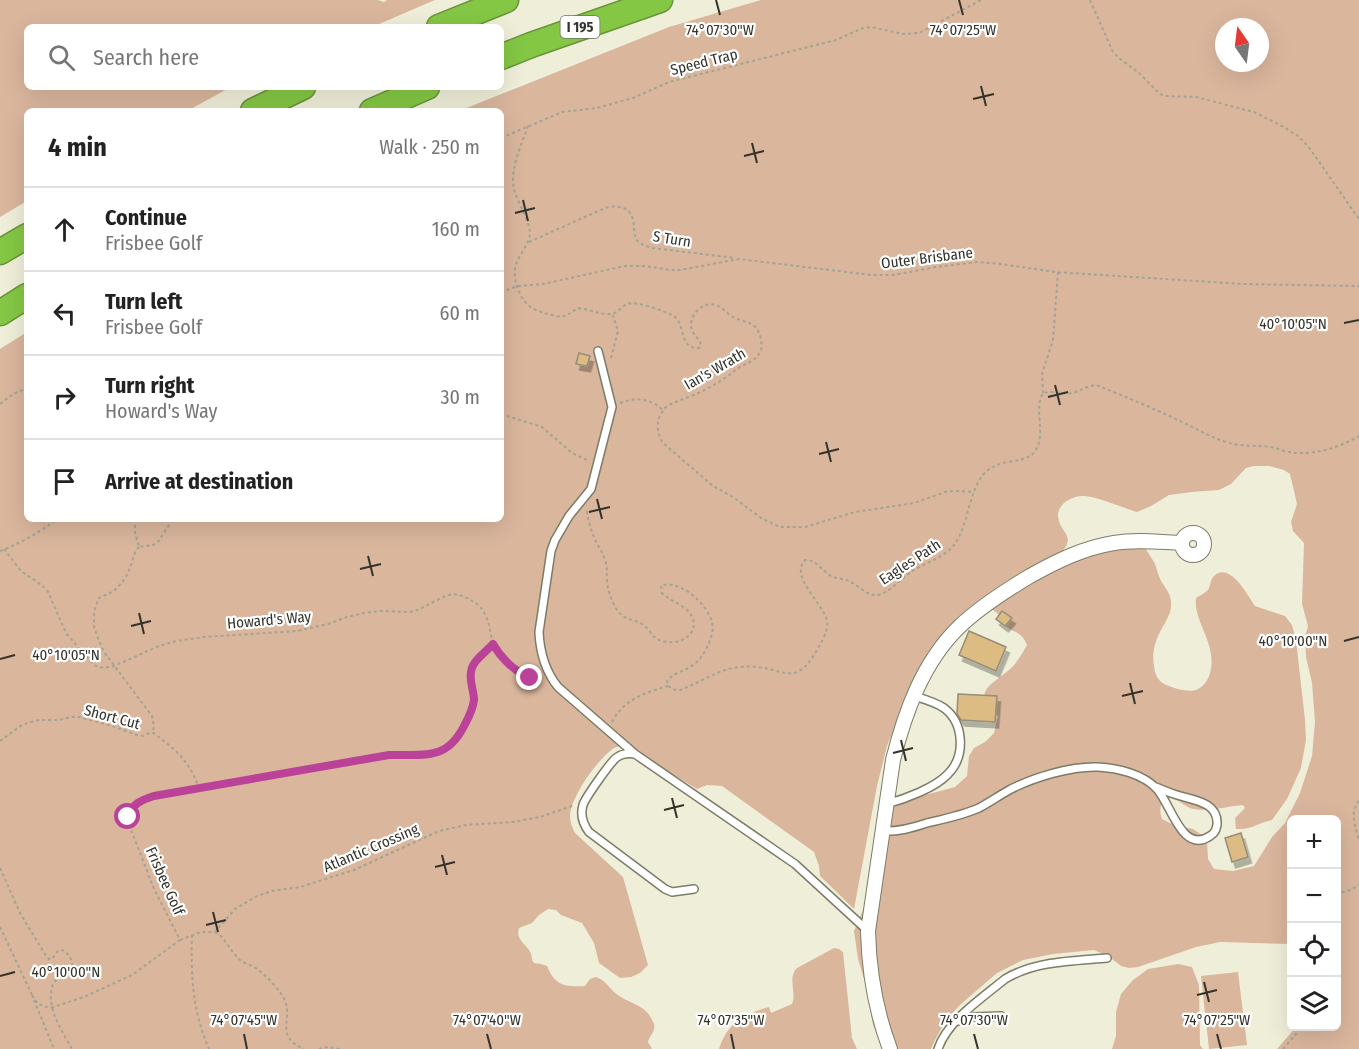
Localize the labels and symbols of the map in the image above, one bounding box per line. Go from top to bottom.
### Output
road number: I 195 [560,16,600,38]
north arrow [1215,18,1269,72]
text: 74°07'30"W [686,21,754,39]
text: 74°07'25"W [930,21,996,39]
street label: Speed Trap [669,45,739,79]
street label: S Turn [652,227,692,251]
street label: Outer Brisbane [880,243,974,273]
text: 40°10'05"N [1259,315,1327,333]
street label: Ian's Wrath [681,344,749,394]
street label: Eagles Path [876,536,944,588]
street label: Howard's Way [226,607,312,633]
text: 40°10'00"N [1259,632,1327,650]
text: 40°10'05"N [32,646,100,664]
route end [516,664,542,690]
street label: Short Cut [82,701,142,733]
route start [114,803,140,829]
street label: Atlantic Crossing [321,820,421,876]
street label: Frisbee Golf [142,844,189,919]
text: 40°10'00"N [32,963,100,981]
text: 74°07'45"W [211,1011,277,1029]
text: 74°07'40"W [453,1011,521,1029]
text: 74°07'35"W [698,1011,764,1029]
text: 74°07'30"W [940,1011,1008,1029]
text: 74°07'25"W [1184,1011,1250,1029]

